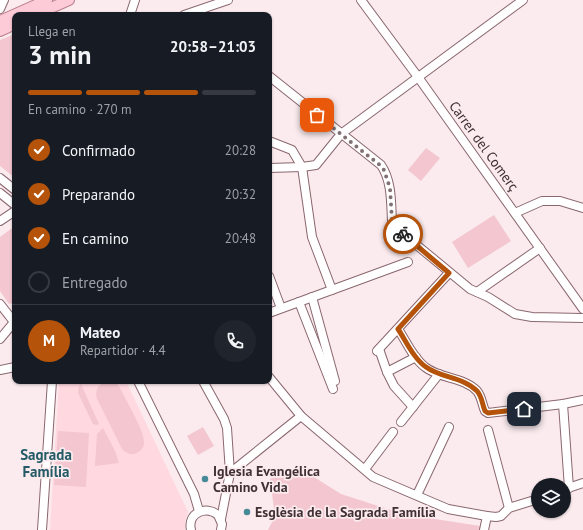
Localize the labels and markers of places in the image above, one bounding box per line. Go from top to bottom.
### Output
pin [300,98,334,132]
pin [507,392,541,426]
place label: Iglesia Evangélica Camino Vida [213,462,320,496]
marker: Iglesia Evangélica Camino Vida [200,474,210,484]
place label: Esglèsia de la Sagrada Família [255,503,436,521]
marker: Esglèsia de la Sagrada Família [242,507,252,517]

